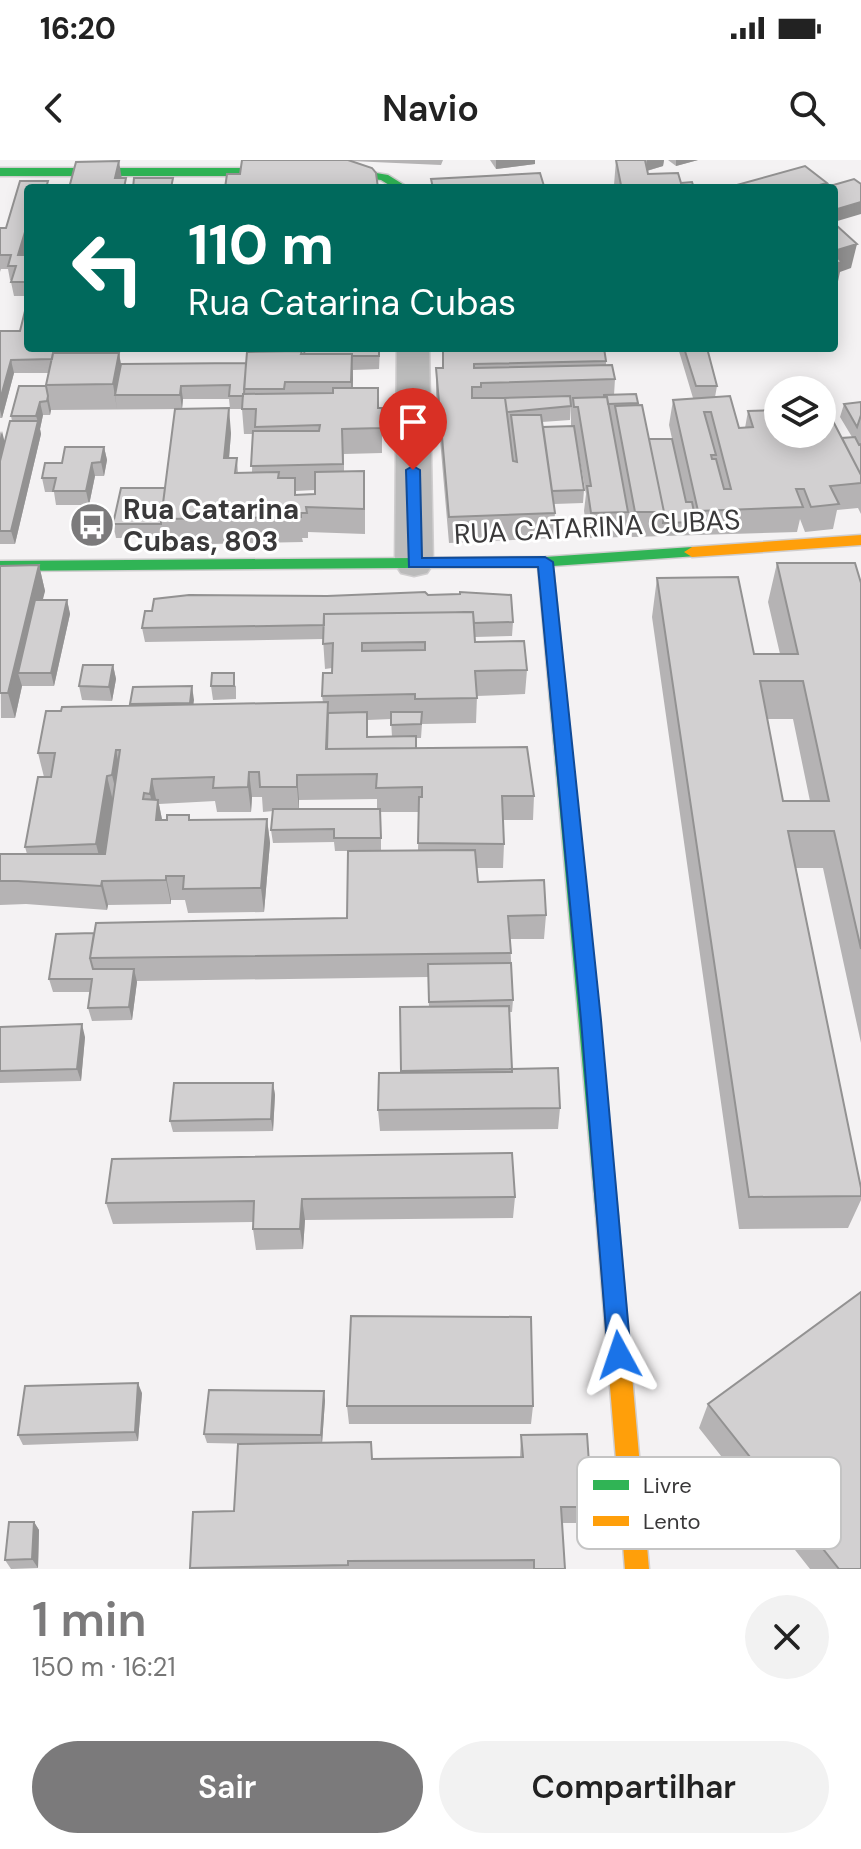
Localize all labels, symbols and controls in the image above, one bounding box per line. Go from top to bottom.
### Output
text: 16:20 [40,9,116,48]
text: Navio [382,85,479,132]
icon: back [32,86,76,130]
icon: search [785,86,829,130]
text: 110 m [188,208,334,281]
icon: left [56,216,160,320]
text: Rua Catarina Cubas [188,279,516,326]
map controls [764,376,836,448]
button: layers [764,376,836,448]
pin [379,388,447,470]
icon: arrive [391,400,435,444]
place label: Rua Catarina Cubas, 803 [123,491,299,560]
bus stop icon: Rua Catarina Cubas, 803 [68,501,116,549]
street label: RUA CATARINA CUBAS [453,501,741,553]
position arrow [577,1313,661,1397]
legend [577,1457,841,1549]
text: Livre [643,1471,692,1500]
text: Lento [643,1507,701,1536]
text: 1 min [32,1588,147,1651]
button: close [745,1595,829,1679]
text: 150 m · 16:21 [32,1650,176,1684]
button: Sair [32,1741,423,1833]
button: Compartilhar [439,1741,829,1833]

